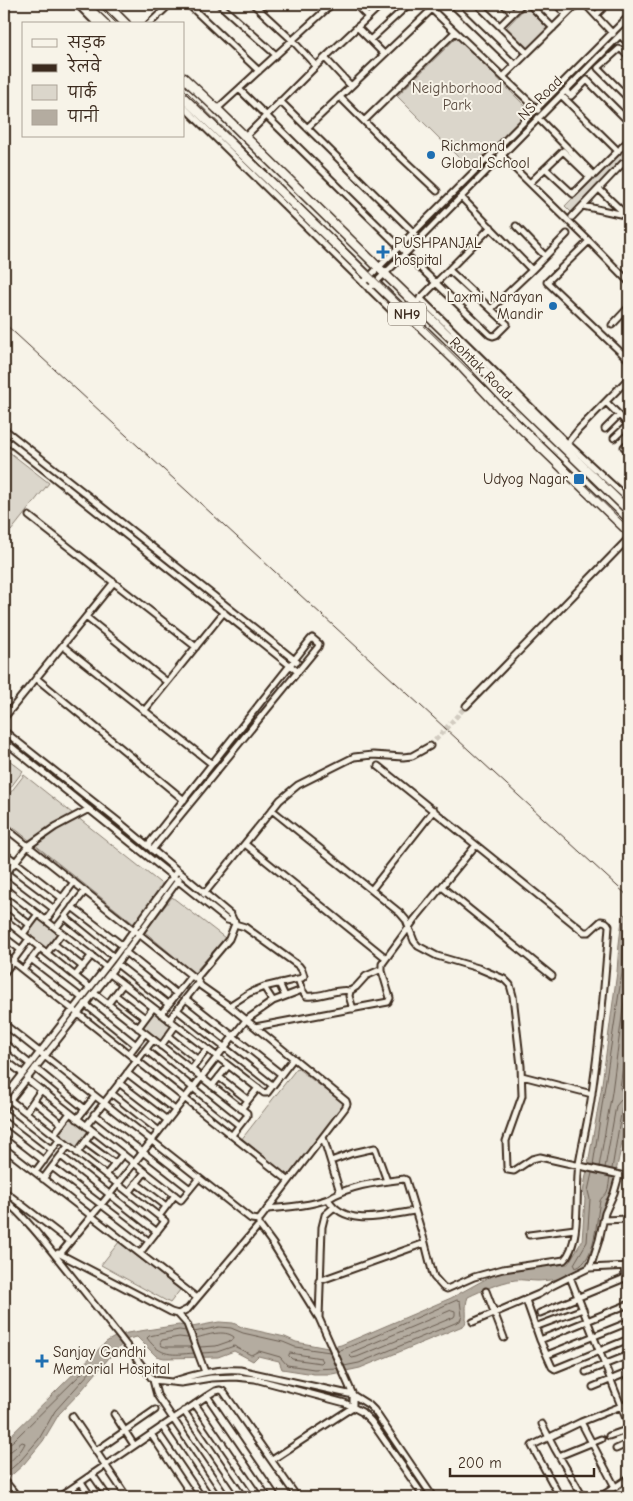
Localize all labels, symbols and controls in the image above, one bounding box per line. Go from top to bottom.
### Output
legend [22,22,185,138]
text: सड़क [67,34,106,53]
text: रेलवे [66,53,102,76]
street label: NS Road [514,72,566,124]
park label: Neighborhood Park [412,79,502,114]
text: पार्क [67,81,98,102]
text: पानी [67,105,100,126]
place label: Richmond Global School [441,137,530,172]
marker: Richmond Global School [425,149,437,161]
place label: PUSHPANJAL hospital [394,234,482,269]
marker: PUSHPANJAL hospital [376,245,390,259]
place label: Laxmi Narayan Mandir [447,288,543,323]
marker: Laxmi Narayan Mandir [547,300,559,312]
road number: NH9 [388,302,426,326]
street label: Rohtak Road [446,333,516,403]
place label: Udyog Nagar [483,470,568,488]
marker: Udyog Nagar [572,472,586,486]
place label: Sanjay Gandhi Memorial Hospital [53,1343,170,1378]
marker: Sanjay Gandhi Memorial Hospital [35,1354,49,1368]
scale bar [450,1446,594,1478]
text: 200 m [458,1454,502,1472]

